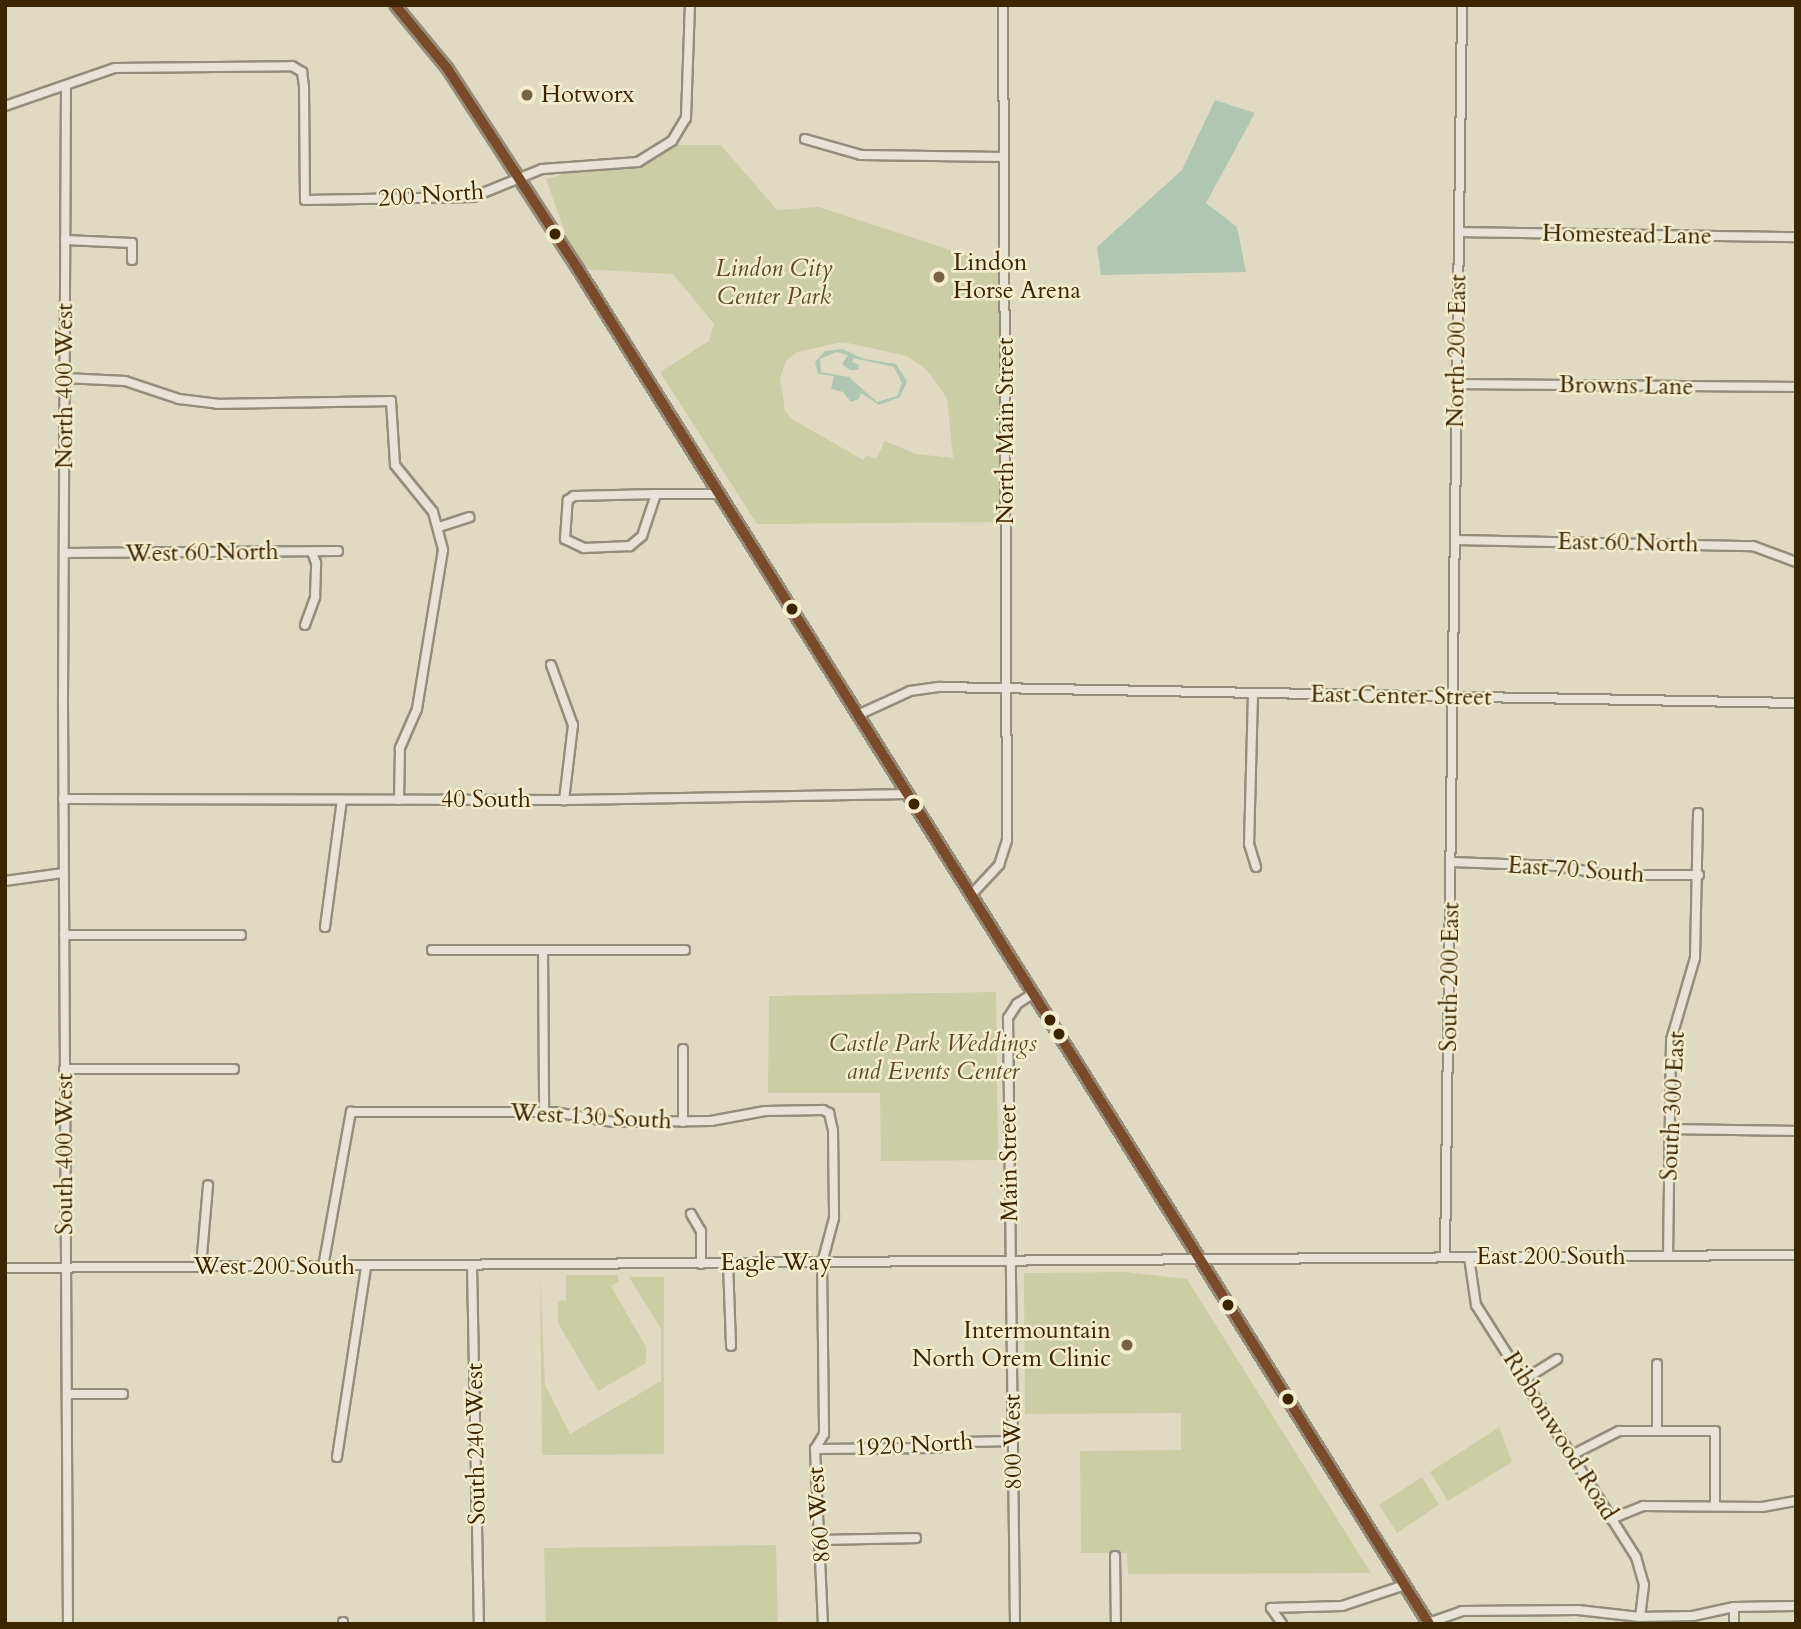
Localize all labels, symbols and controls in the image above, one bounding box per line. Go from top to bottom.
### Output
place label: Hotworx [541,81,635,109]
marker: Hotworx [519,87,535,103]
street label: 200 North [377,177,485,213]
street label: Homestead Lane [1542,219,1712,251]
unlabelled marker [548,227,562,241]
place label: Lindon Horse Arena [953,249,1081,305]
park label: Lindon City Center Park [715,255,833,311]
marker: Lindon Horse Arena [931,269,947,285]
street label: North 200 East [1441,274,1473,428]
street label: North 400 West [51,303,79,469]
street label: North Main Street [992,338,1020,524]
street label: Browns Lane [1558,370,1694,402]
street label: East 60 North [1557,527,1699,559]
street label: West 60 North [125,537,279,569]
unlabelled marker [785,602,799,616]
street label: East Center Street [1310,680,1492,712]
street label: 40 South [441,786,531,814]
unlabelled marker [907,797,921,811]
street label: East 70 South [1507,851,1645,889]
street label: South 200 East [1434,902,1466,1052]
unlabelled marker [1043,1013,1057,1027]
unlabelled marker [1052,1027,1066,1041]
park label: Castle Park Weddings and Events Center [829,1030,1037,1086]
street label: South 300 East [1655,1031,1691,1181]
street label: South 400 West [51,1073,79,1235]
street label: West 130 South [510,1098,672,1136]
street label: Main Street [994,1104,1024,1222]
street label: East 200 South [1476,1243,1626,1271]
street label: Eagle Way [720,1249,832,1277]
street label: West 200 South [193,1253,355,1281]
unlabelled marker [1221,1298,1235,1312]
place label: Intermountain North Orem Clinic [912,1317,1111,1373]
marker: Intermountain North Orem Clinic [1117,1335,1137,1355]
street label: Ribbonwood Road [1497,1347,1623,1525]
street label: South 240 West [460,1363,492,1525]
unlabelled marker [1281,1392,1295,1406]
street label: 800 West [998,1394,1028,1490]
street label: 1920 North [854,1428,974,1462]
street label: 860 West [801,1466,837,1564]

